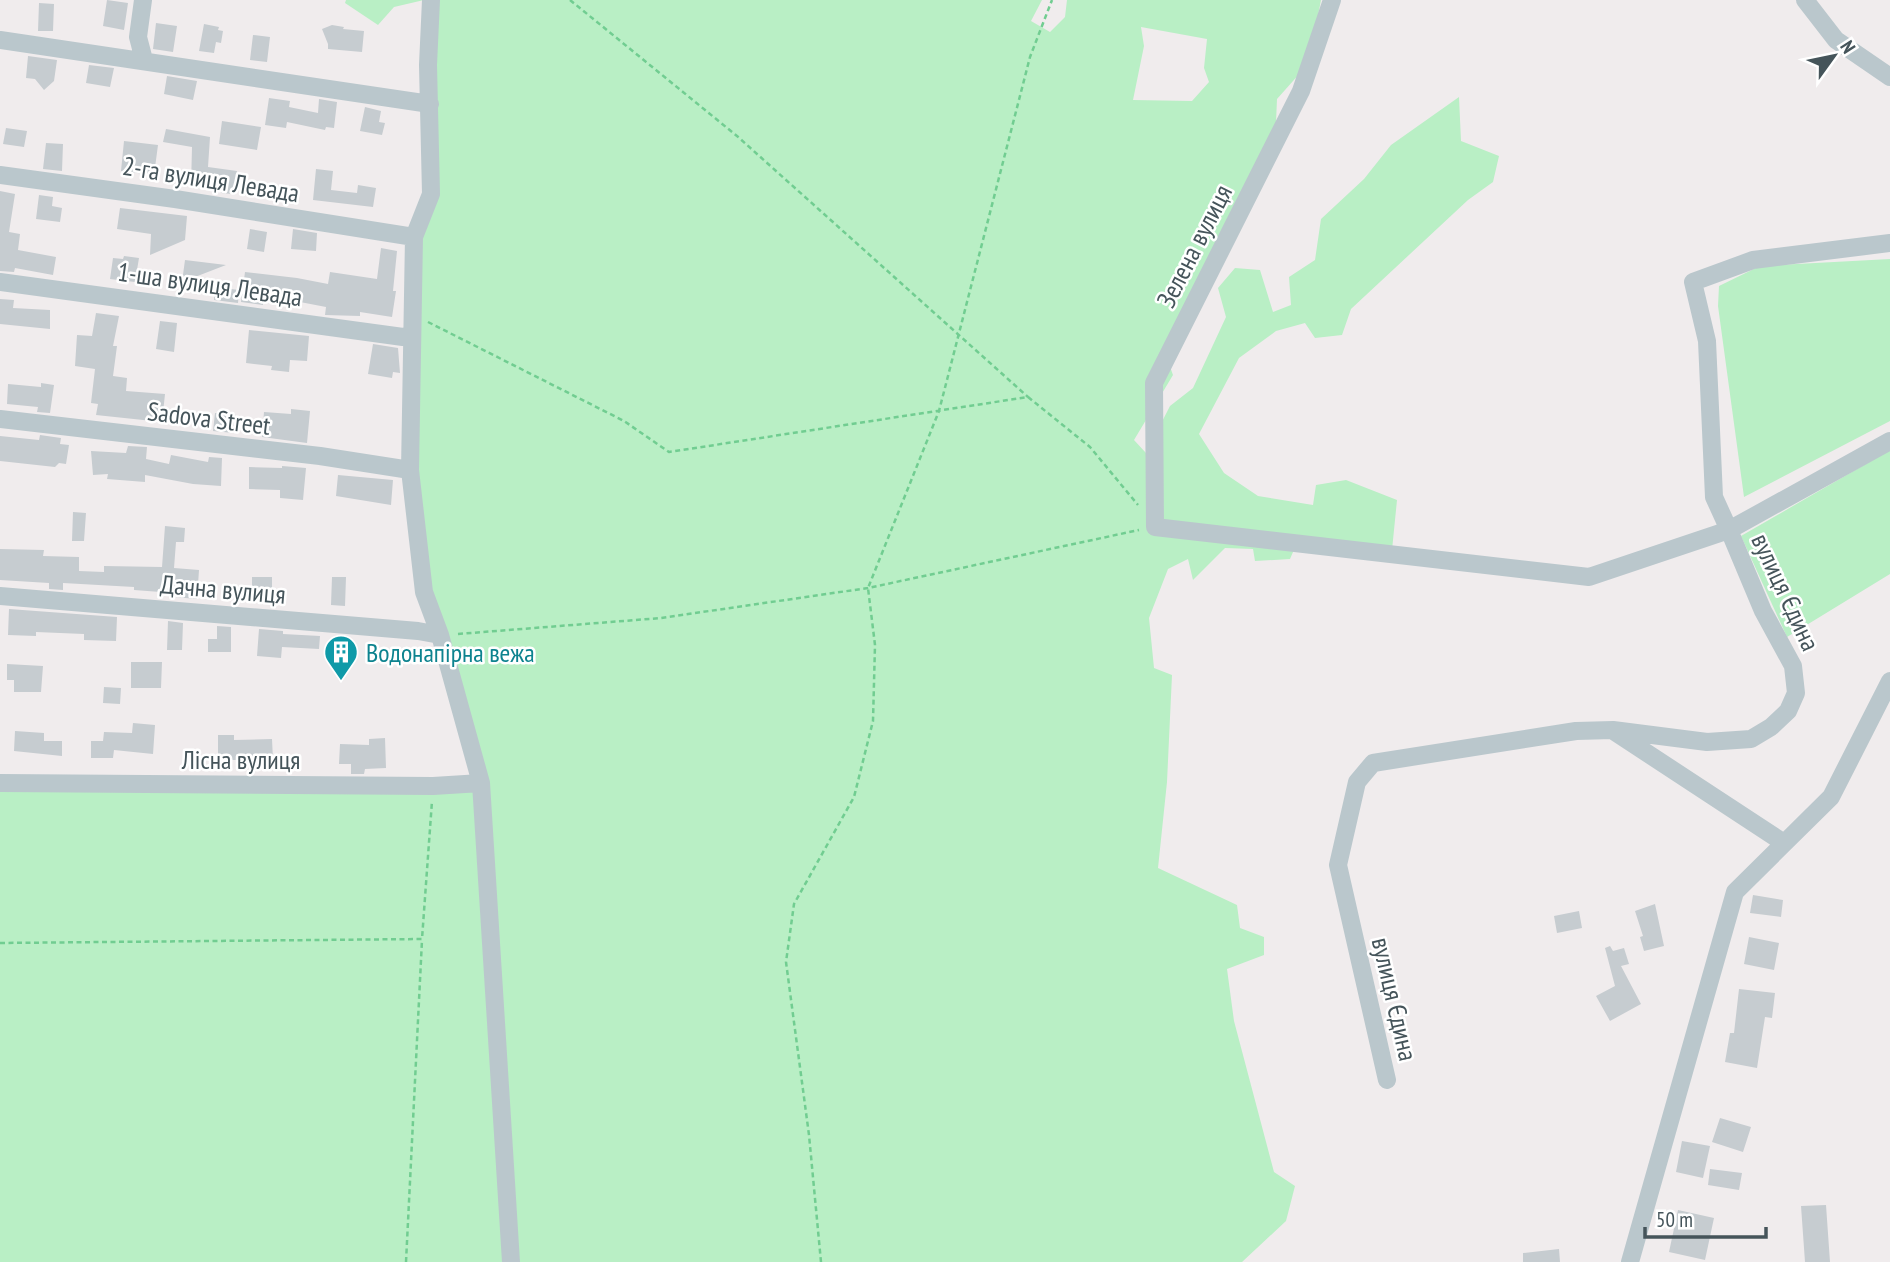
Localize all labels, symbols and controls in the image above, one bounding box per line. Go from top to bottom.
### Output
north arrow [1799,21,1869,91]
text: N [1835,36,1861,58]
street label: 2-га вулиця Левада [120,149,302,209]
street label: Зелена вулиця [1149,179,1239,313]
street label: 1-ша вулиця Левада [116,255,304,313]
street label: Sadova Street [146,394,272,442]
street label: вулиця Єдина [1744,528,1828,656]
street label: Дачна вулиця [159,567,287,611]
building icon: Водонапірна вежа [322,633,360,682]
place label: Водонапірна вежа [366,636,535,669]
street label: Лісна вулиця [181,743,300,776]
street label: вулиця Єдина [1365,934,1425,1064]
scale bar [1645,1196,1766,1240]
text: 50 m [1656,1206,1693,1233]

